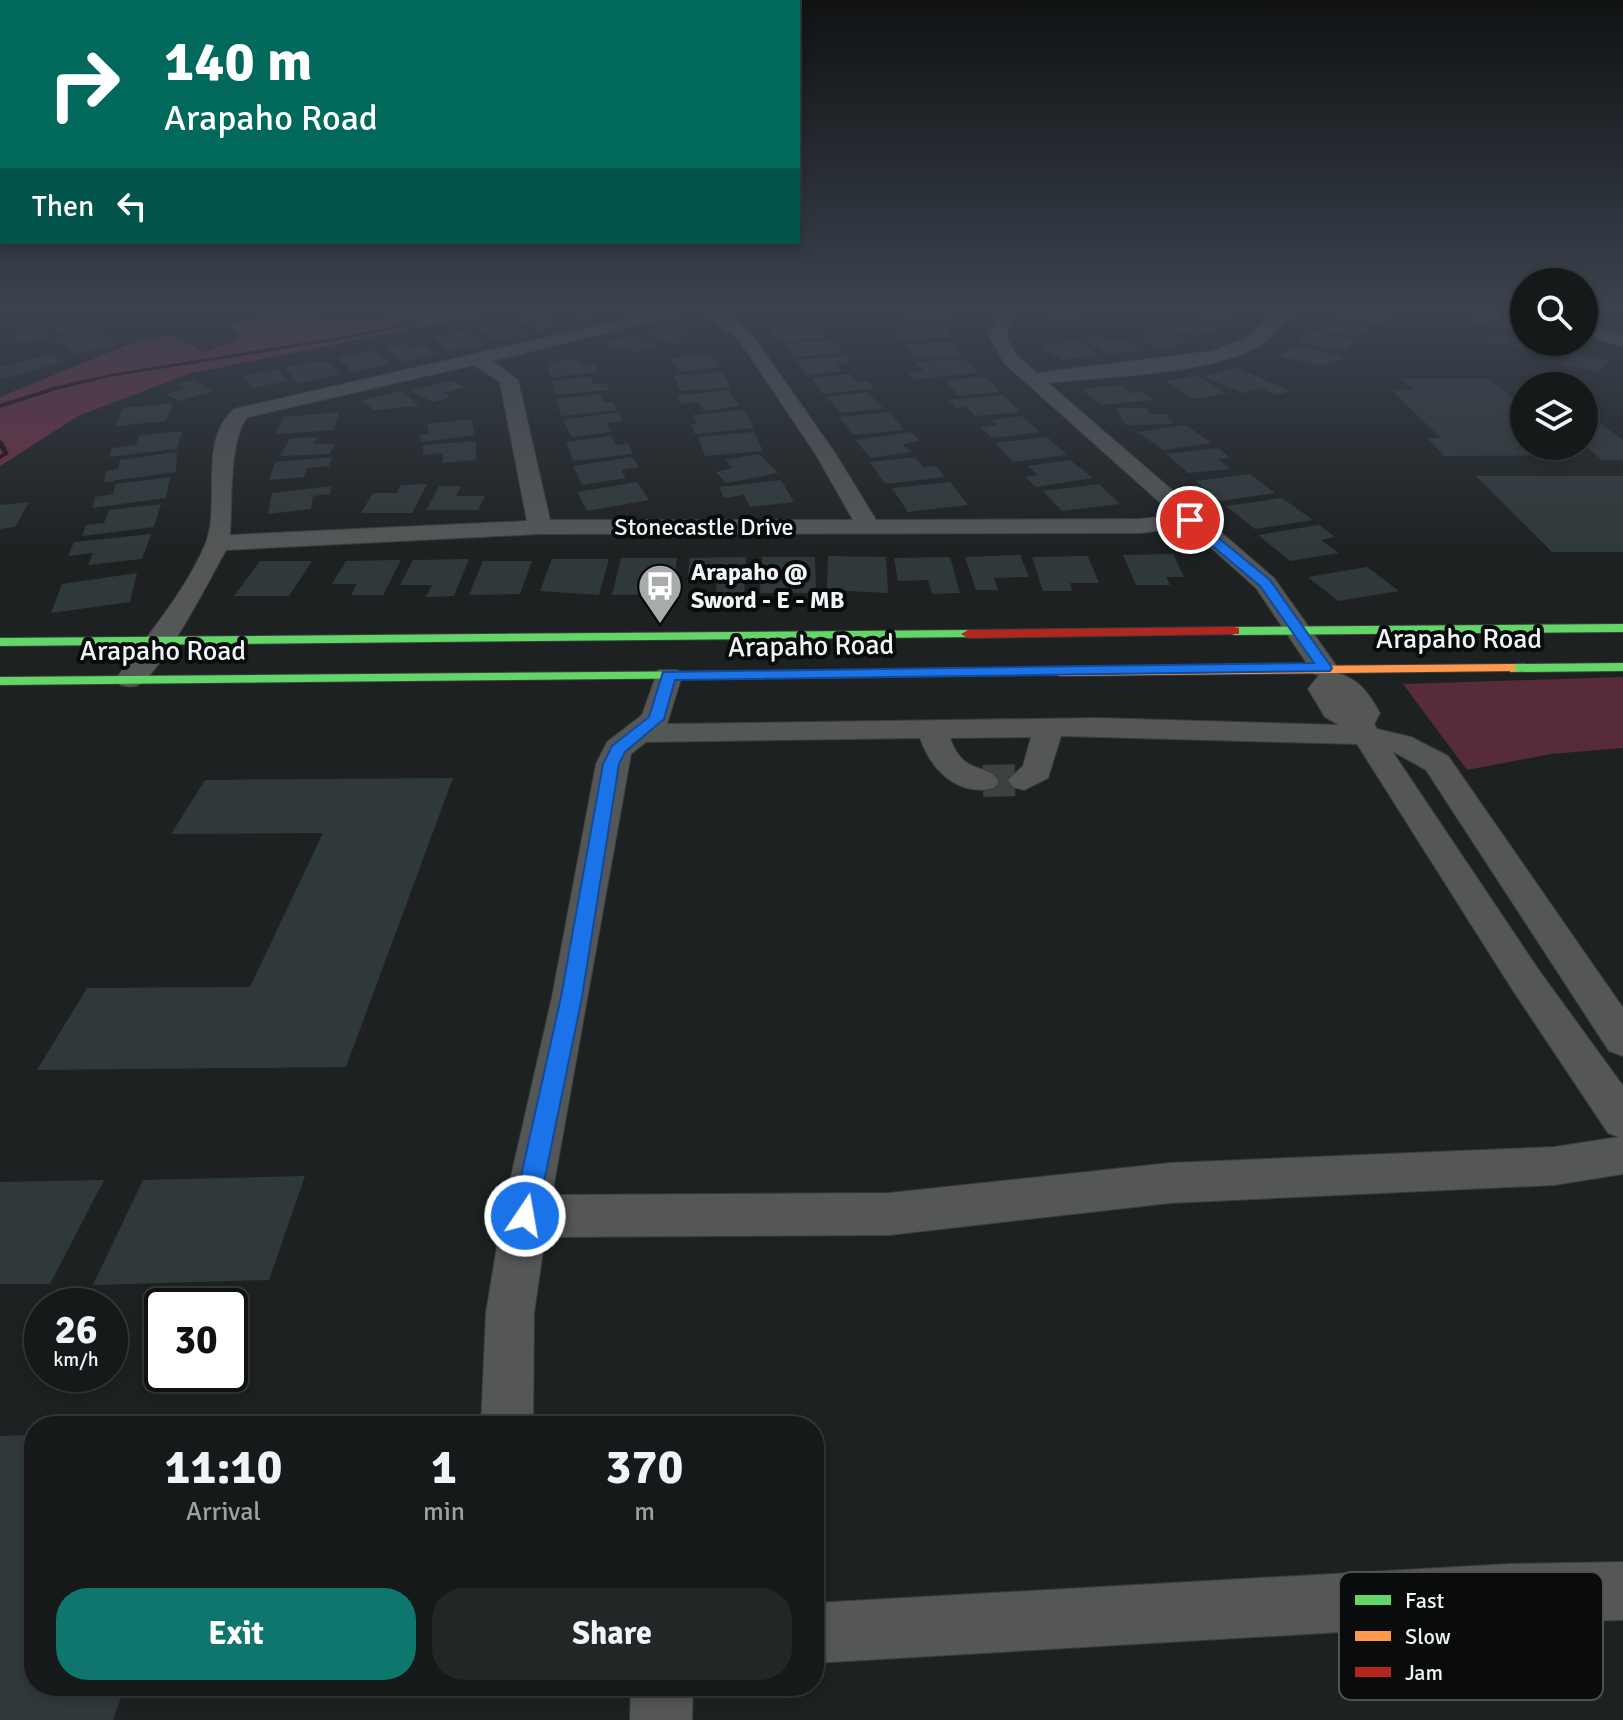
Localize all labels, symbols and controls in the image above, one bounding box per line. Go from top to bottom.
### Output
text: 140 m [164,27,312,96]
icon: right [32,32,136,136]
text: Arapaho Road [164,96,378,141]
icon: left [110,184,154,228]
text: Then [32,188,94,225]
map controls [1510,268,1598,460]
button: search [1510,268,1598,356]
button: layers [1510,372,1598,460]
pin [1156,486,1224,554]
icon: arrive [1168,498,1212,542]
street label: Stonecastle Drive [614,512,794,542]
place label: Arapaho @ Sword - E - MB [691,557,844,615]
bus stop icon: Arapaho @ Sword - E - MB [636,562,684,625]
street label: Arapaho Road [1376,622,1542,656]
street label: Arapaho Road [728,628,894,664]
street label: Arapaho Road [80,634,246,668]
position arrow [483,1174,567,1258]
speed limit sign: 30 [144,1288,248,1392]
text: 26 [54,1305,98,1355]
text: km/h [53,1347,99,1372]
text: 11:10 [165,1438,282,1497]
text: 1 [431,1438,457,1497]
text: 370 [606,1438,683,1497]
text: Arrival [186,1496,261,1528]
text: min [423,1496,465,1528]
text: m [634,1496,655,1528]
legend [1339,1572,1603,1700]
text: Fast [1405,1587,1445,1614]
button: Exit [56,1588,416,1680]
button: Share [432,1588,792,1680]
text: Slow [1405,1623,1451,1650]
text: Jam [1405,1659,1443,1686]

